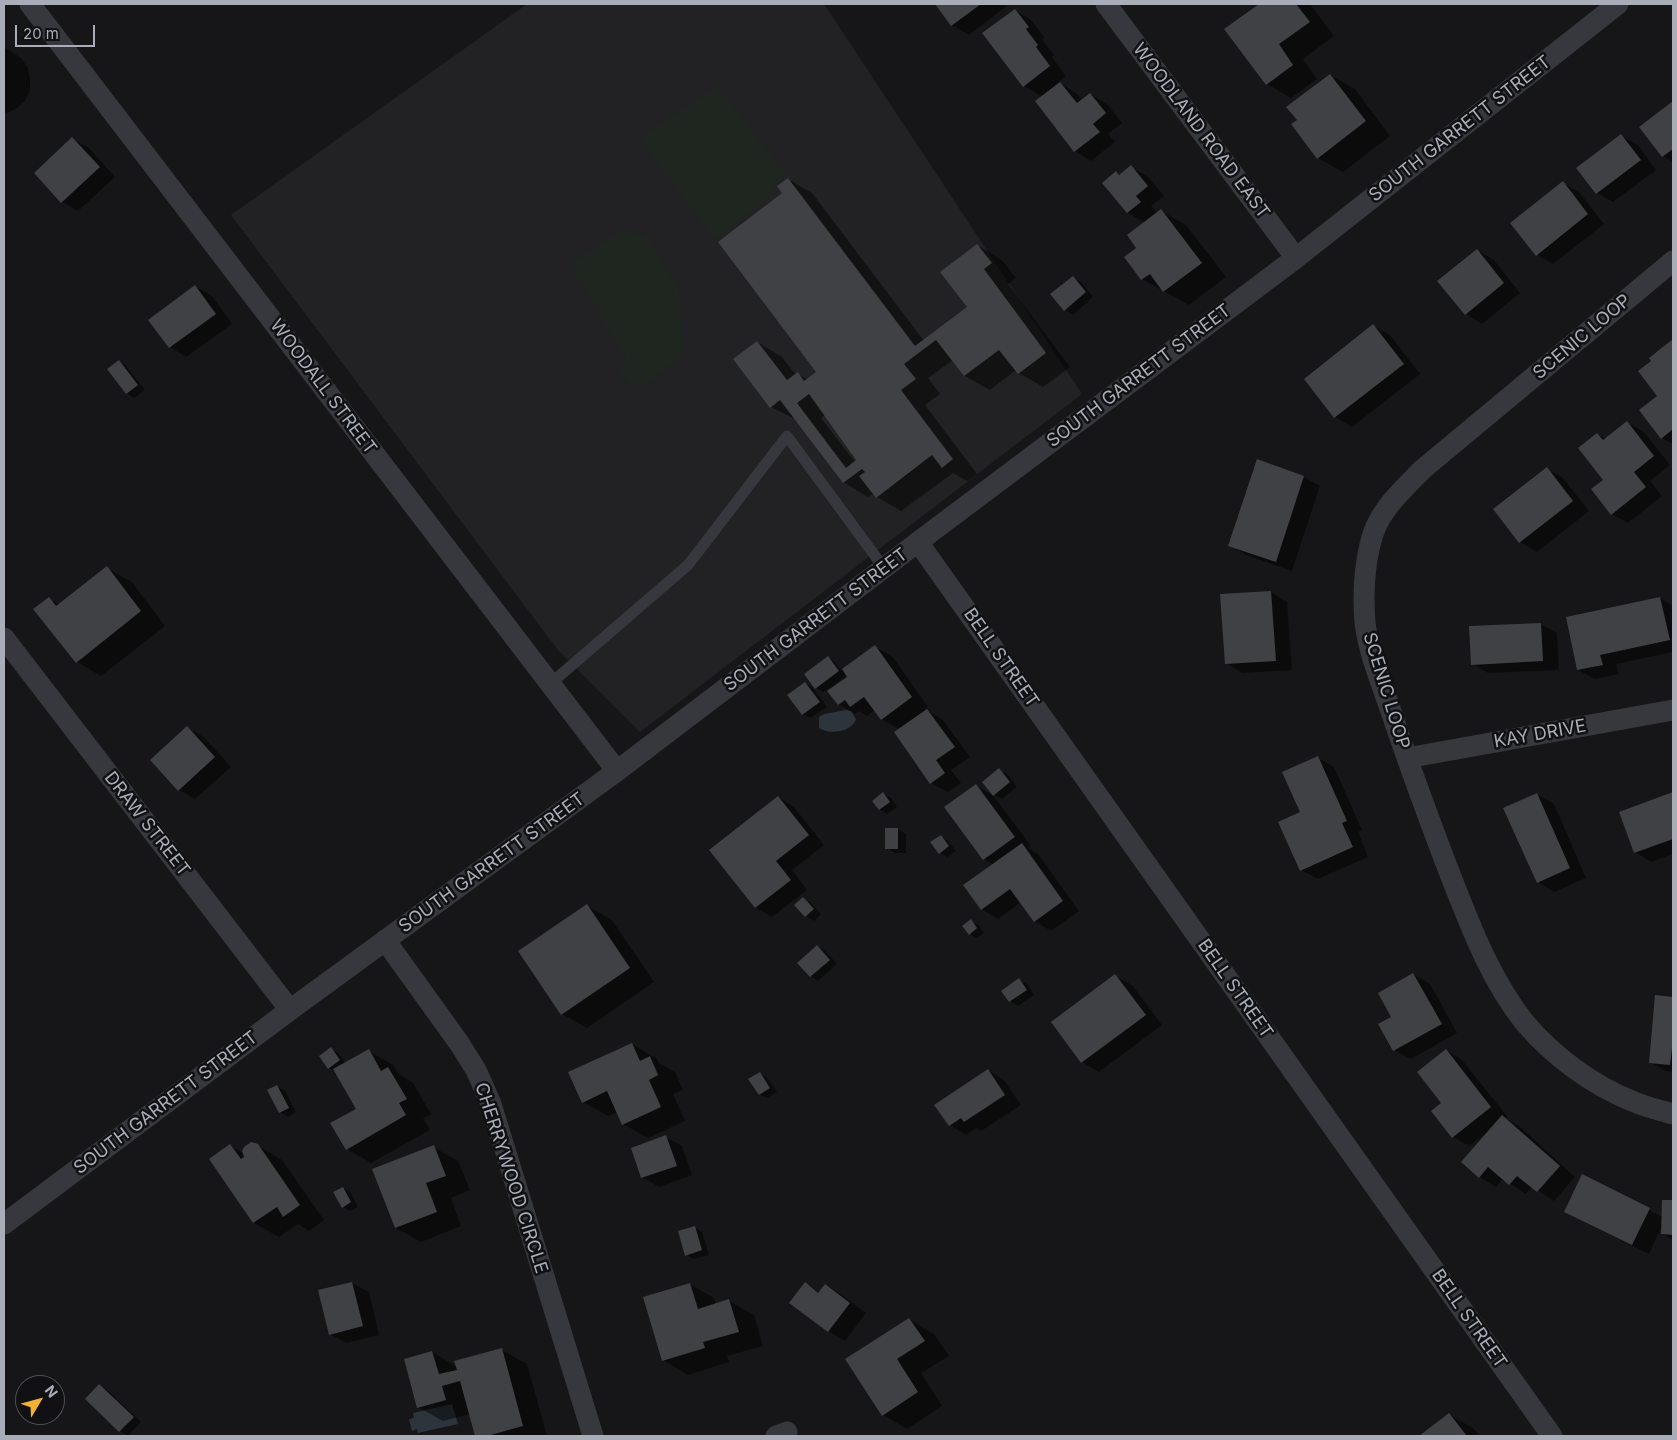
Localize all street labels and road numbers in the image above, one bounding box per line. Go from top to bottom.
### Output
street label: WOODLAND ROAD EAST [1128,39,1274,223]
street label: SOUTH GARRETT STREET [1365,51,1555,207]
street label: SCENIC LOOP [1529,290,1635,384]
street label: SOUTH GARRETT STREET [1043,300,1235,452]
street label: WOODALL STREET [265,315,381,459]
street label: SOUTH GARRETT STREET [720,544,912,696]
street label: BELL STREET [959,604,1043,712]
street label: SCENIC LOOP [1358,630,1414,752]
street label: KAY DRIVE [1492,715,1588,753]
street label: DRAW STREET [99,767,195,881]
street label: SOUTH GARRETT STREET [395,788,589,938]
street label: BELL STREET [1193,935,1277,1043]
street label: SOUTH GARRETT STREET [70,1027,262,1179]
street label: CHERRYWOOD CIRCLE [470,1080,552,1276]
street label: BELL STREET [1427,1265,1511,1373]

